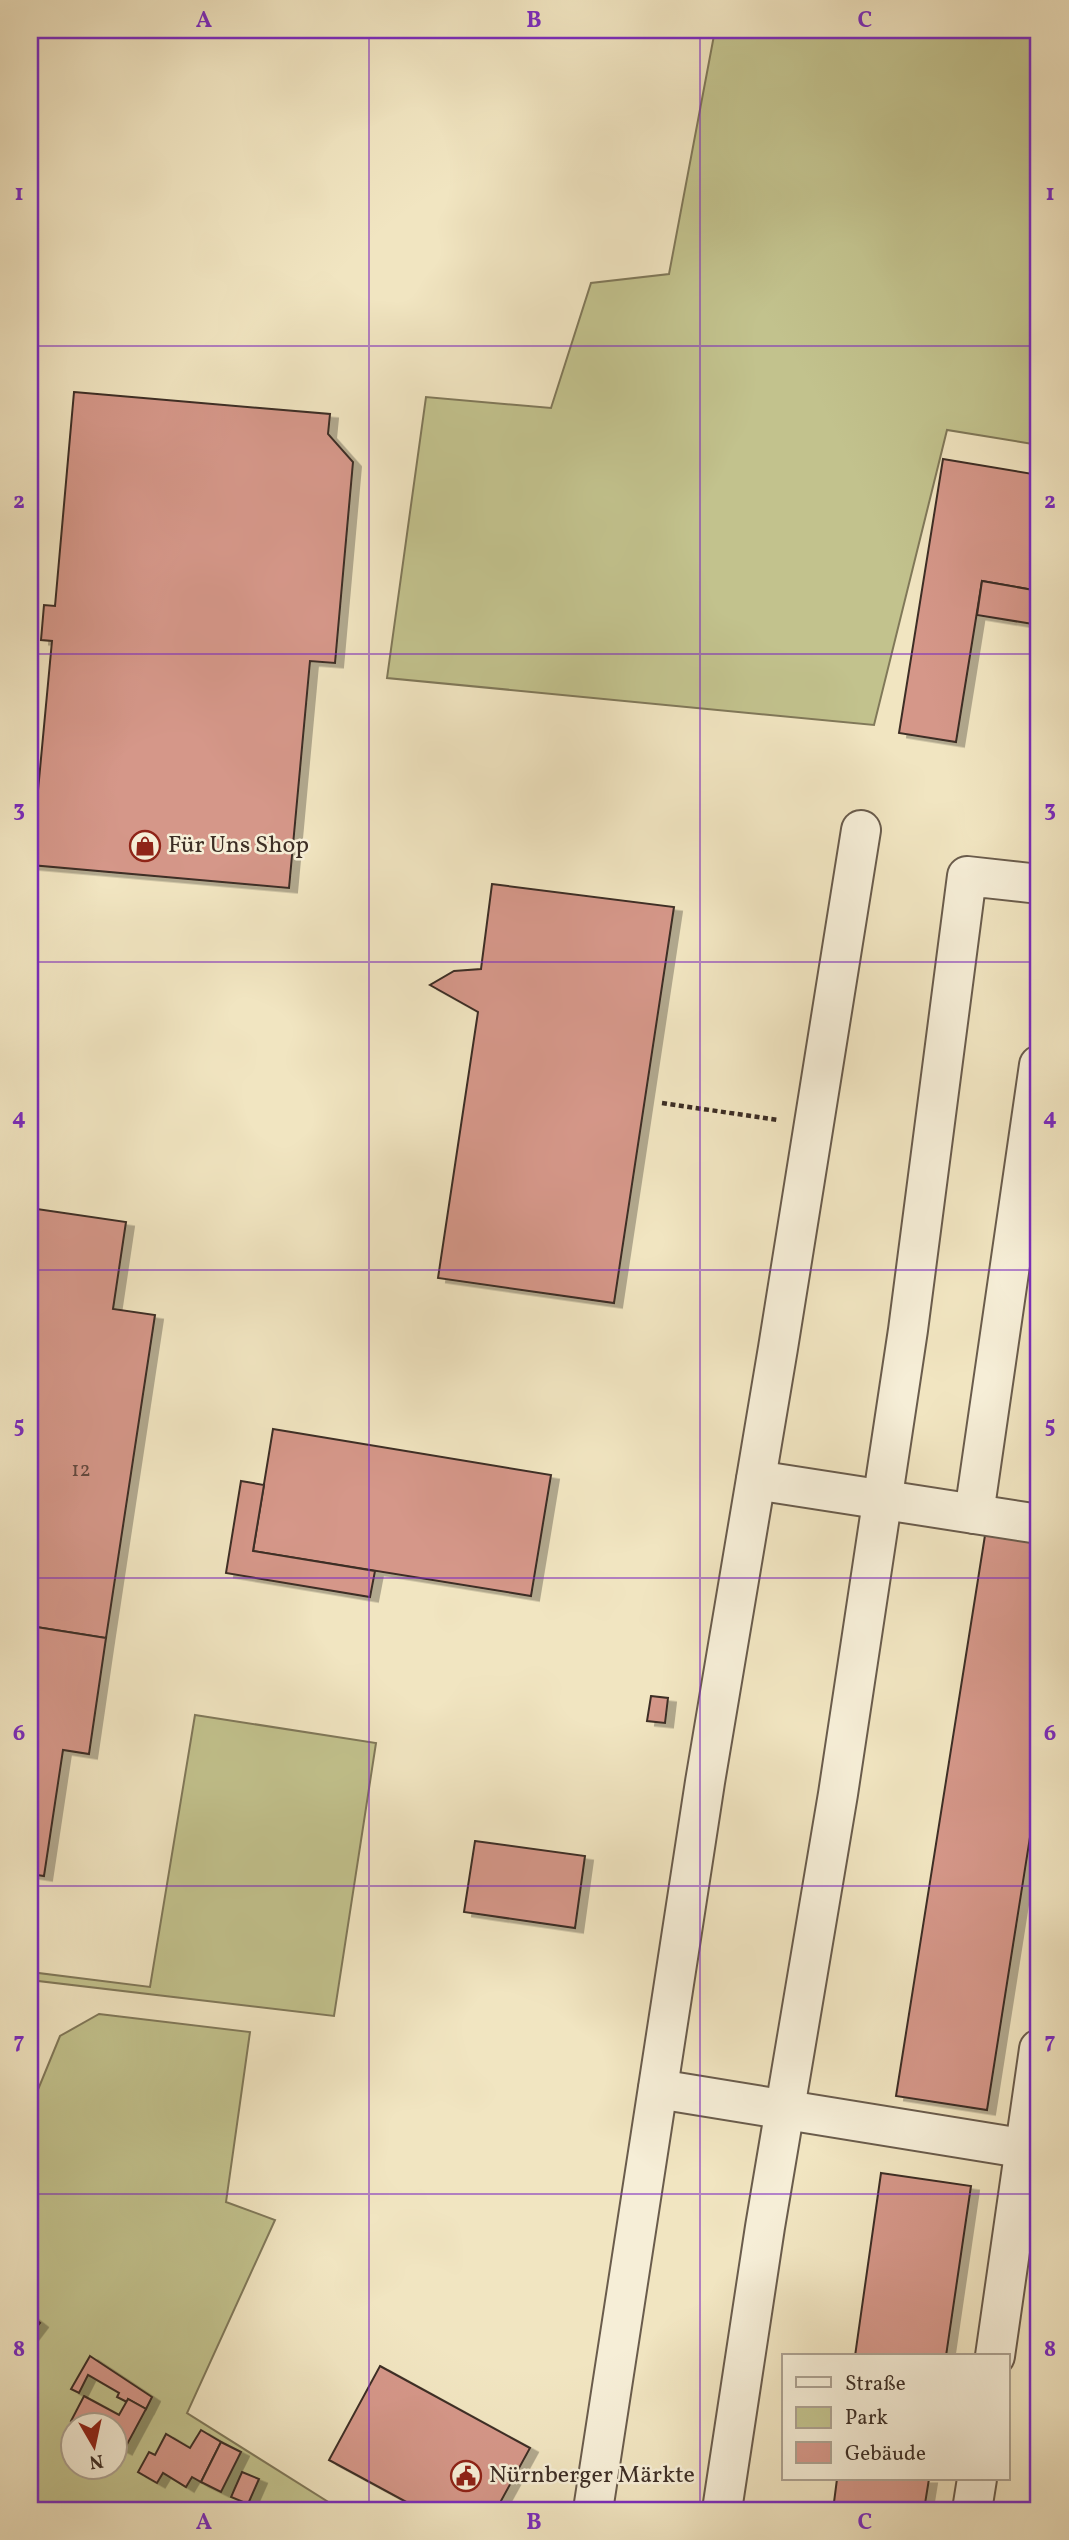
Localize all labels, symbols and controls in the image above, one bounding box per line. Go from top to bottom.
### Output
text: A [196,5,212,37]
text: B [526,5,542,37]
text: C [858,5,872,37]
text: 1 [14,178,24,210]
text: 1 [1045,178,1055,210]
text: 2 [13,486,25,518]
text: 2 [1044,486,1056,518]
text: 3 [13,794,25,826]
text: 3 [1044,794,1056,826]
shop icon: Für Uns Shop [128,829,162,863]
place label: Für Uns Shop [168,829,309,863]
text: 4 [12,1102,26,1134]
text: 4 [1043,1102,1057,1134]
text: 5 [13,1410,25,1442]
text: 5 [1044,1410,1056,1442]
house number: 12 [71,1456,91,1485]
text: 6 [13,1718,25,1750]
text: 6 [1044,1718,1056,1750]
text: 7 [14,2026,25,2058]
text: 7 [1045,2026,1056,2058]
text: 8 [13,2334,25,2366]
text: 8 [1044,2334,1056,2366]
legend [782,2354,1010,2480]
text: Straße [845,2370,906,2399]
text: Park [845,2404,888,2433]
north arrow [60,2410,130,2480]
text: Gebäude [845,2440,926,2469]
text: N [87,2447,105,2475]
public building icon: Nürnberger Märkte [449,2459,483,2493]
place label: Nürnberger Märkte [489,2459,695,2493]
text: A [196,2507,212,2539]
text: B [526,2507,542,2539]
text: C [858,2507,872,2539]

